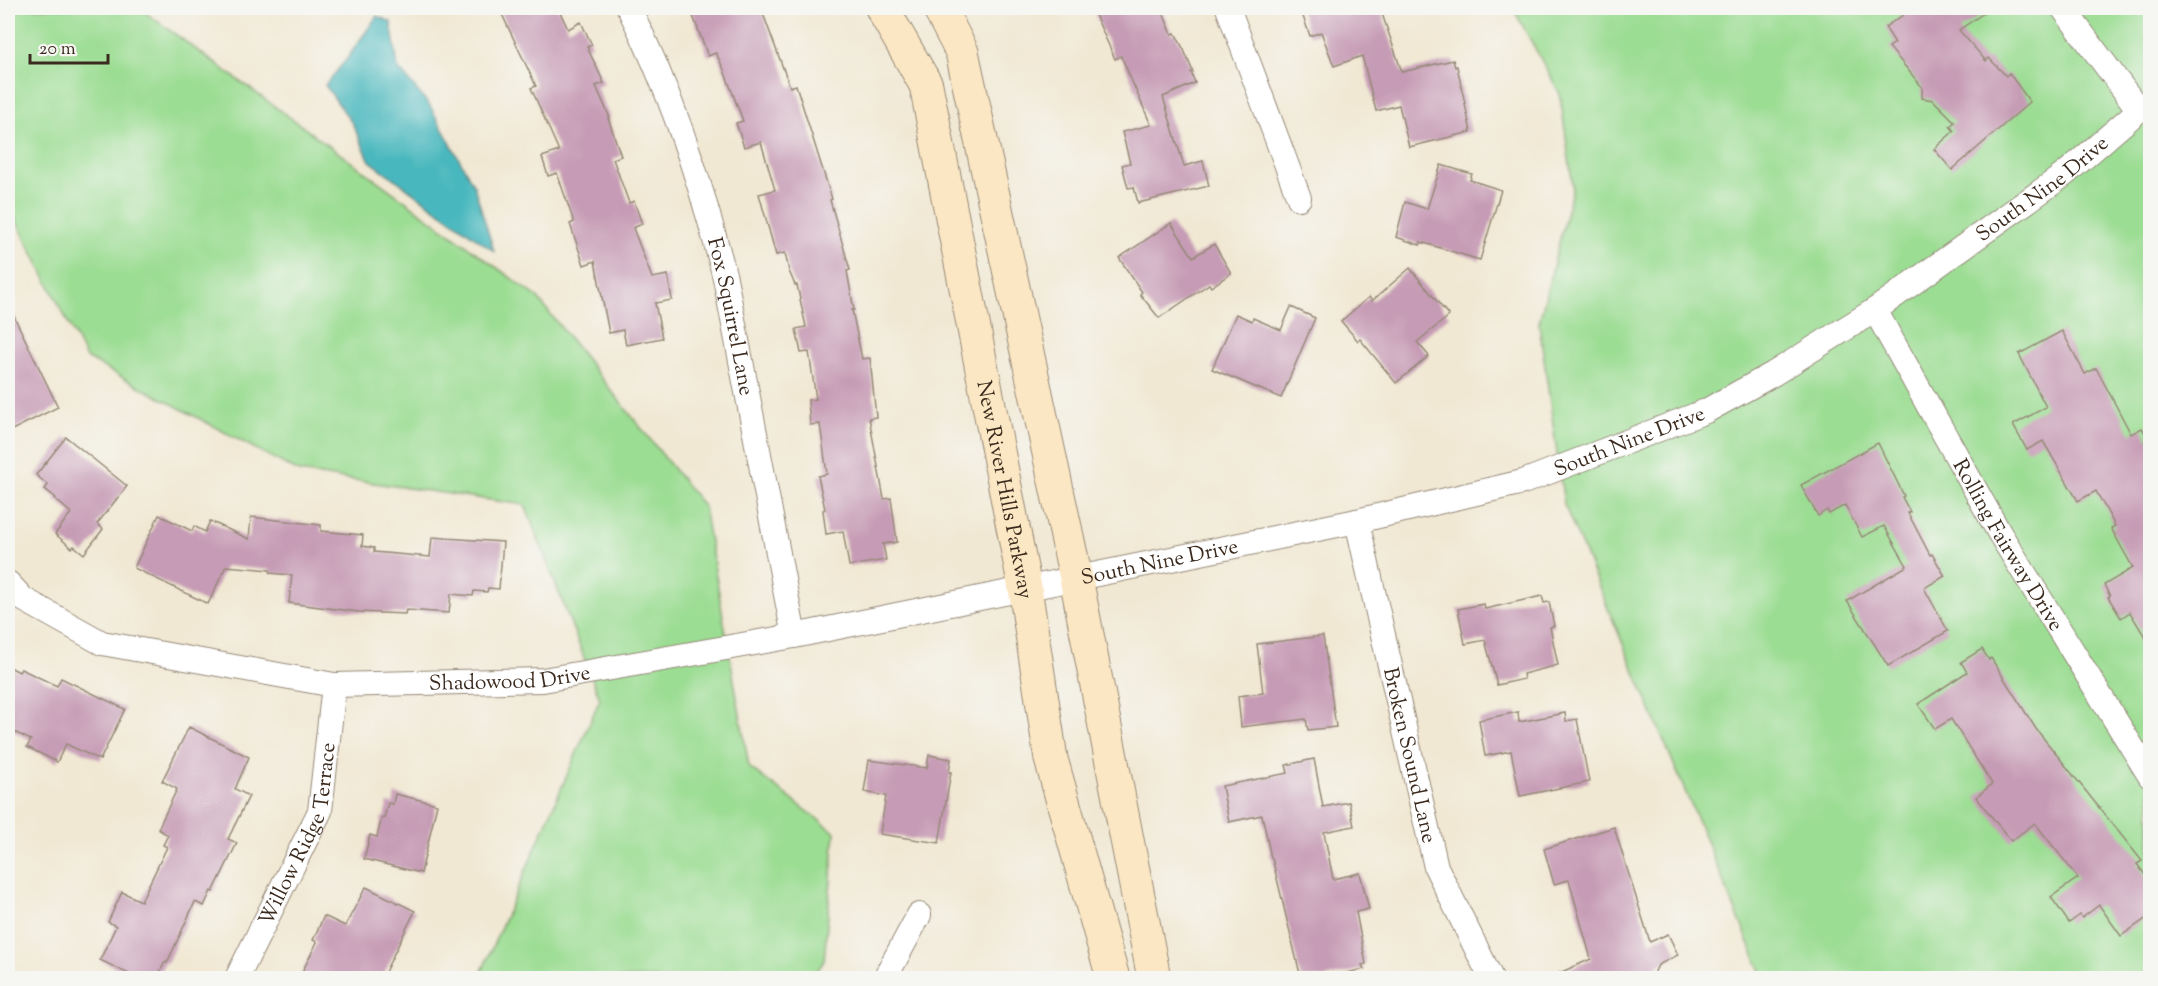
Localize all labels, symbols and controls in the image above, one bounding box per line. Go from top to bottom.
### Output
scale bar [30,27,108,65]
text: 20 m [39,37,76,63]
street label: South Nine Drive [1970,130,2116,250]
street label: Fox Squirrel Lane [698,234,760,398]
street label: New River Hills Parkway [968,378,1040,602]
street label: South Nine Drive [1550,400,1710,486]
street label: Rolling Fairway Drive [1944,454,2070,638]
street label: South Nine Drive [1079,533,1241,594]
street label: Shadowood Drive [429,659,593,700]
street label: Broken Sound Lane [1374,665,1443,846]
street label: Willow Ridge Terrace [252,741,345,931]

